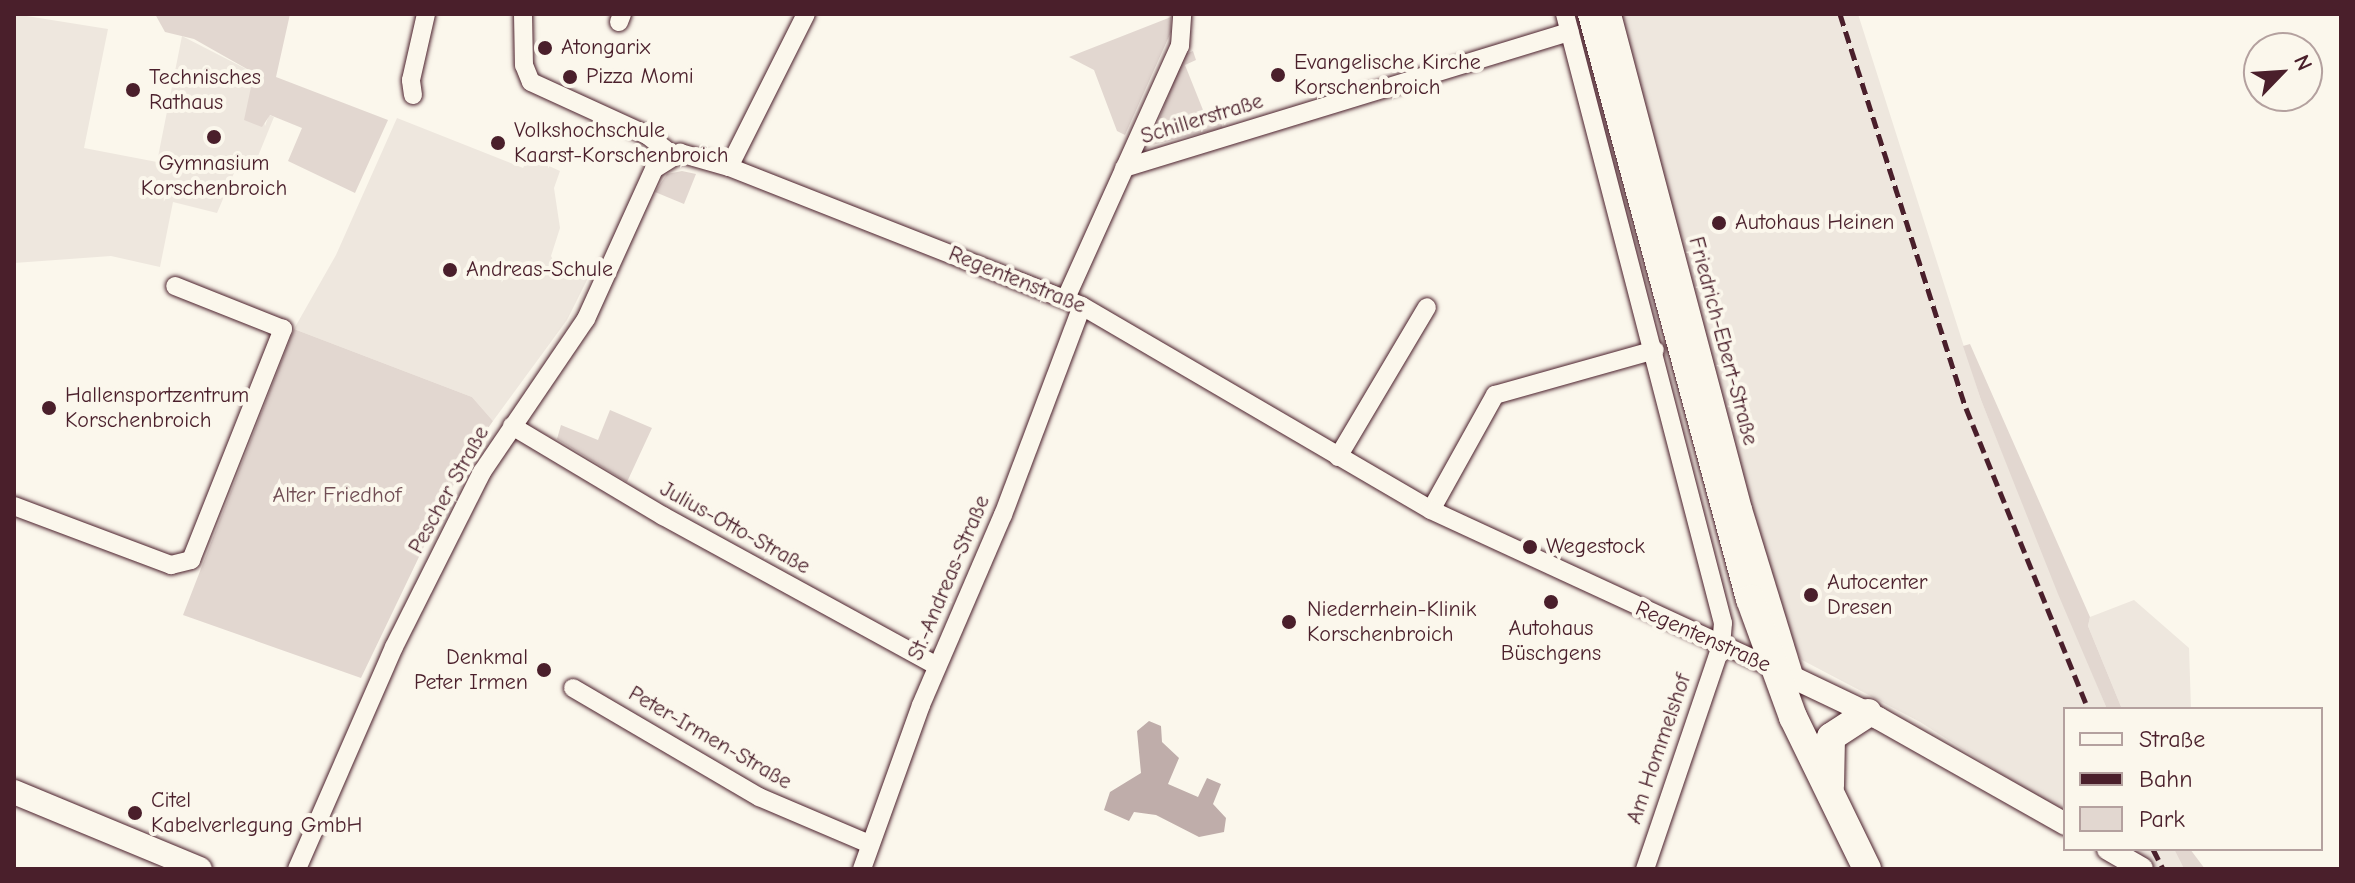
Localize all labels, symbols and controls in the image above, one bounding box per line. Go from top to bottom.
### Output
north arrow [2243,32,2323,112]
place label: Atongarix [561,35,650,61]
marker: Atongarix [536,39,554,57]
place label: Evangelische Kirche Korschenbroich [1294,49,1481,100]
text: N [2288,51,2318,75]
place label: Technisches Rathaus [149,64,261,116]
place label: Pizza Momi [586,64,694,90]
marker: Evangelische Kirche Korschenbroich [1269,66,1287,84]
marker: Pizza Momi [561,68,579,86]
marker: Technisches Rathaus [124,81,142,99]
street label: Schillerstraße [1138,88,1266,150]
place label: Volkshochschule Kaarst-Korschenbroich [514,117,729,168]
marker: Gymnasium Korschenbroich [205,128,223,146]
marker: Volkshochschule Kaarst-Korschenbroich [489,134,507,152]
place label: Gymnasium Korschenbroich [141,150,287,202]
place label: Autohaus Heinen [1735,210,1894,236]
marker: Autohaus Heinen [1710,214,1728,232]
street label: Friedrich-Ebert-Straße [1682,234,1764,448]
street label: Regentenstraße [945,241,1089,319]
place label: Andreas-Schule [466,257,613,283]
marker: Andreas-Schule [441,261,459,279]
place label: Hallensportzentrum Korschenbroich [65,382,249,434]
marker: Hallensportzentrum Korschenbroich [40,399,58,417]
street label: Pescher Straße [403,422,495,558]
street label: Julius-Otto-Straße [655,476,815,580]
park label: Alter Friedhof [273,483,401,509]
street label: St.-Andreas-Straße [902,492,996,664]
place label: Wegestock [1546,534,1645,560]
marker: Wegestock [1521,538,1539,556]
place label: Autocenter Dresen [1827,569,1928,620]
marker: Autocenter Dresen [1802,586,1820,604]
marker: Autohaus Büschgens [1542,593,1560,611]
street label: Regentenstraße [1631,595,1775,679]
place label: Niederrhein-Klinik Korschenbroich [1307,596,1476,648]
marker: Niederrhein-Klinik Korschenbroich [1278,611,1300,633]
place label: Autohaus Büschgens [1501,615,1601,666]
place label: Denkmal Peter Irmen [414,644,528,696]
marker: Denkmal Peter Irmen [535,661,553,679]
street label: Am Hommelshof [1621,671,1697,827]
street label: Peter-Irmen-Straße [624,681,796,795]
legend [2063,707,2323,851]
text: Straße [2139,725,2205,753]
text: Bahn [2139,765,2192,793]
place label: Citel Kabelverlegung GmbH [151,787,362,838]
marker: Citel Kabelverlegung GmbH [126,804,144,822]
text: Park [2139,805,2185,833]

